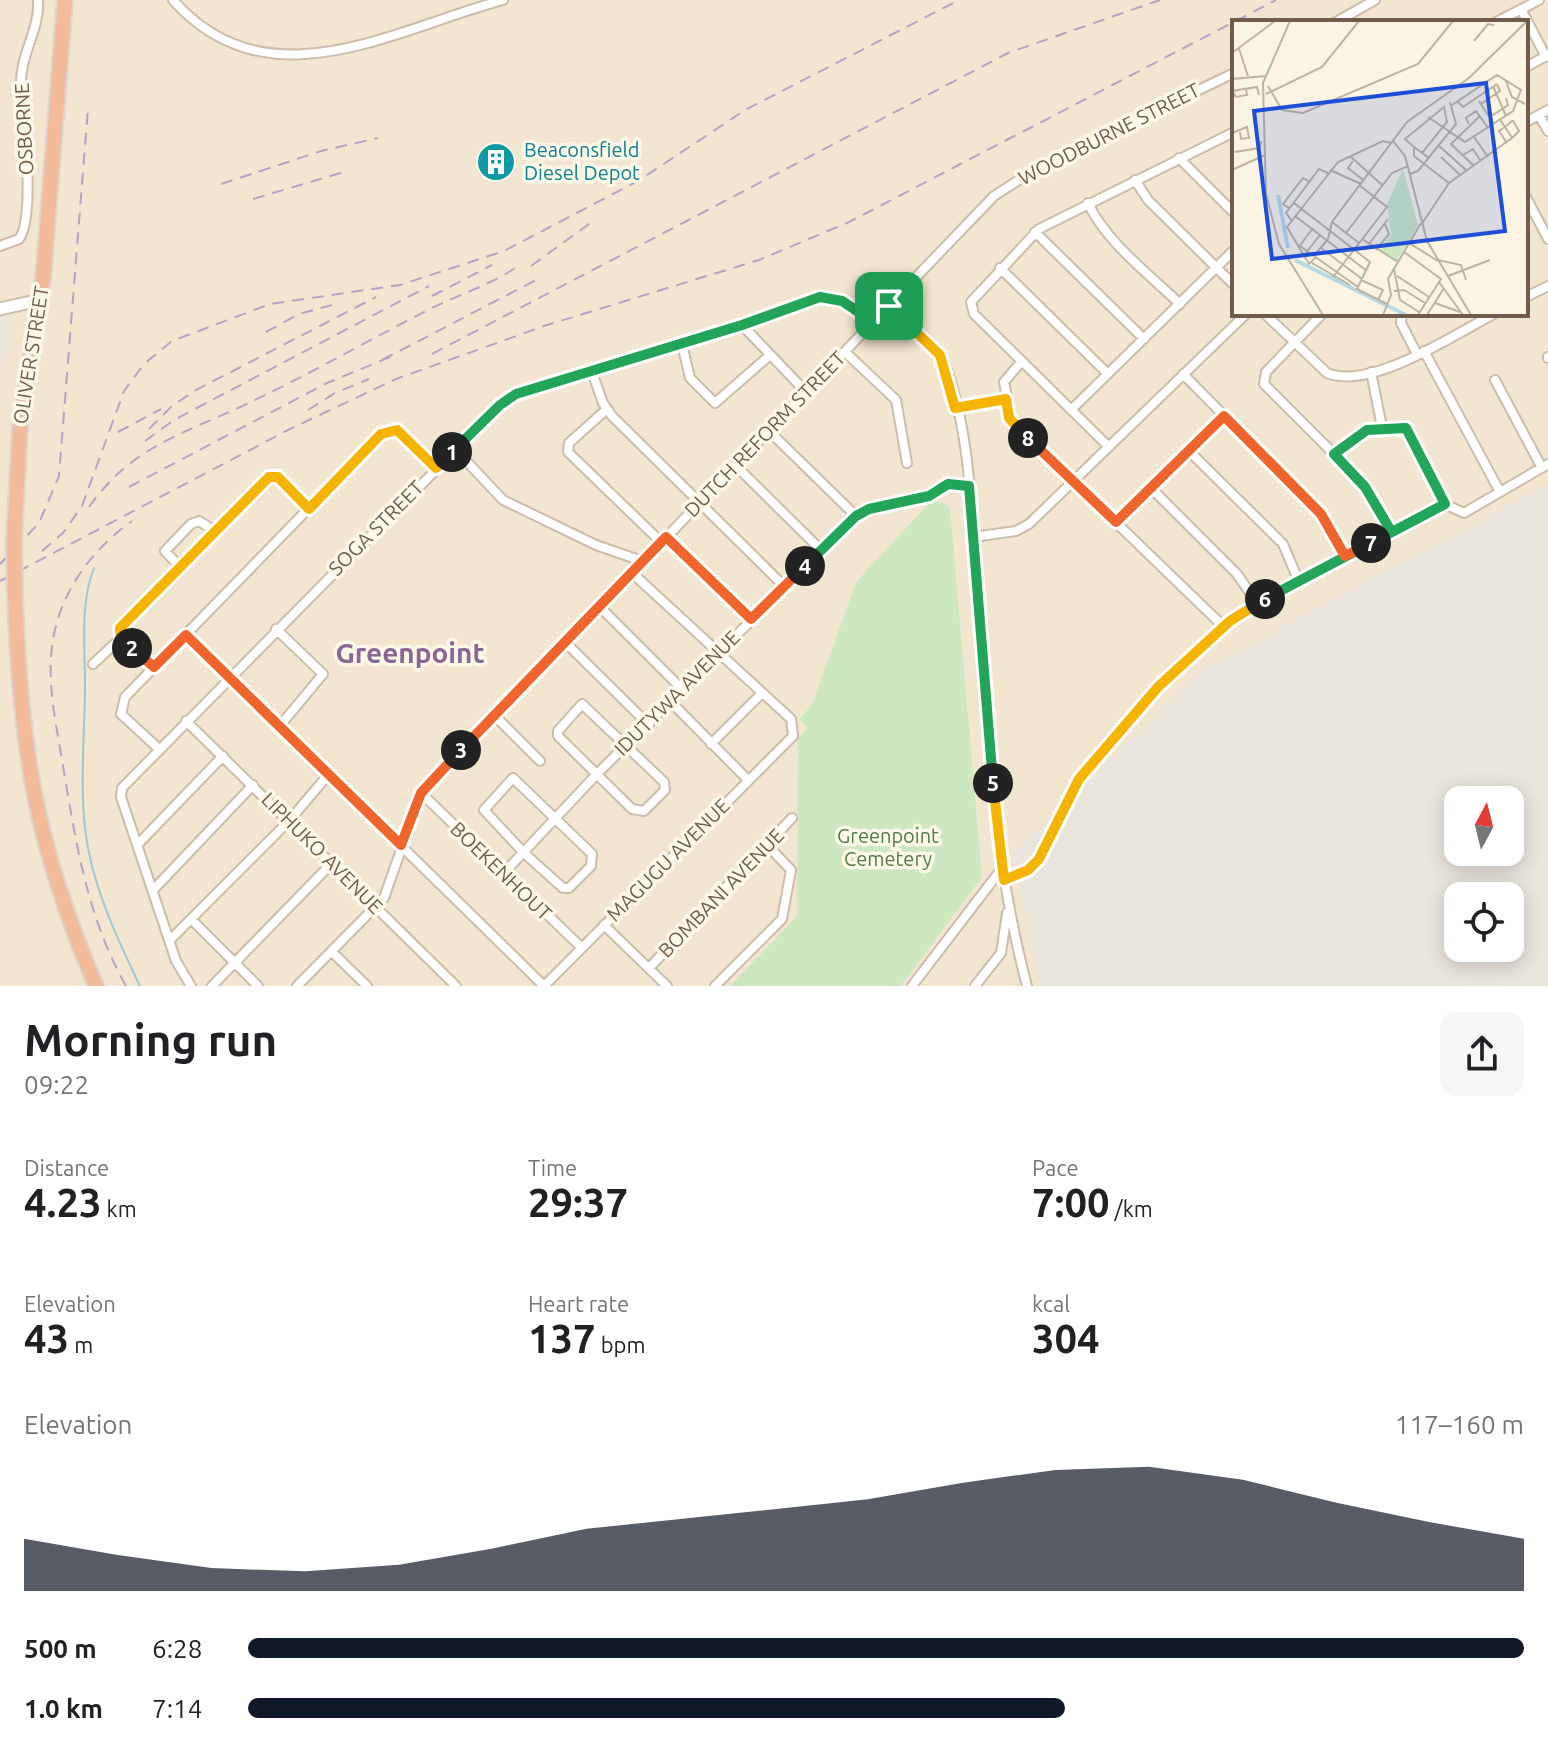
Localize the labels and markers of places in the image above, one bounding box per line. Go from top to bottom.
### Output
place label: Beaconsfield Diesel Depot [524,138,640,184]
building icon: Beaconsfield Diesel Depot [475,141,517,183]
pin [855,272,923,340]
pin: 8 [1008,418,1048,458]
pin: 1 [432,432,472,472]
pin: 7 [1351,523,1391,563]
pin: 4 [785,546,825,586]
pin: 6 [1245,579,1285,619]
pin: 2 [112,628,152,668]
pin: 3 [441,730,481,770]
pin: 5 [973,763,1013,803]

